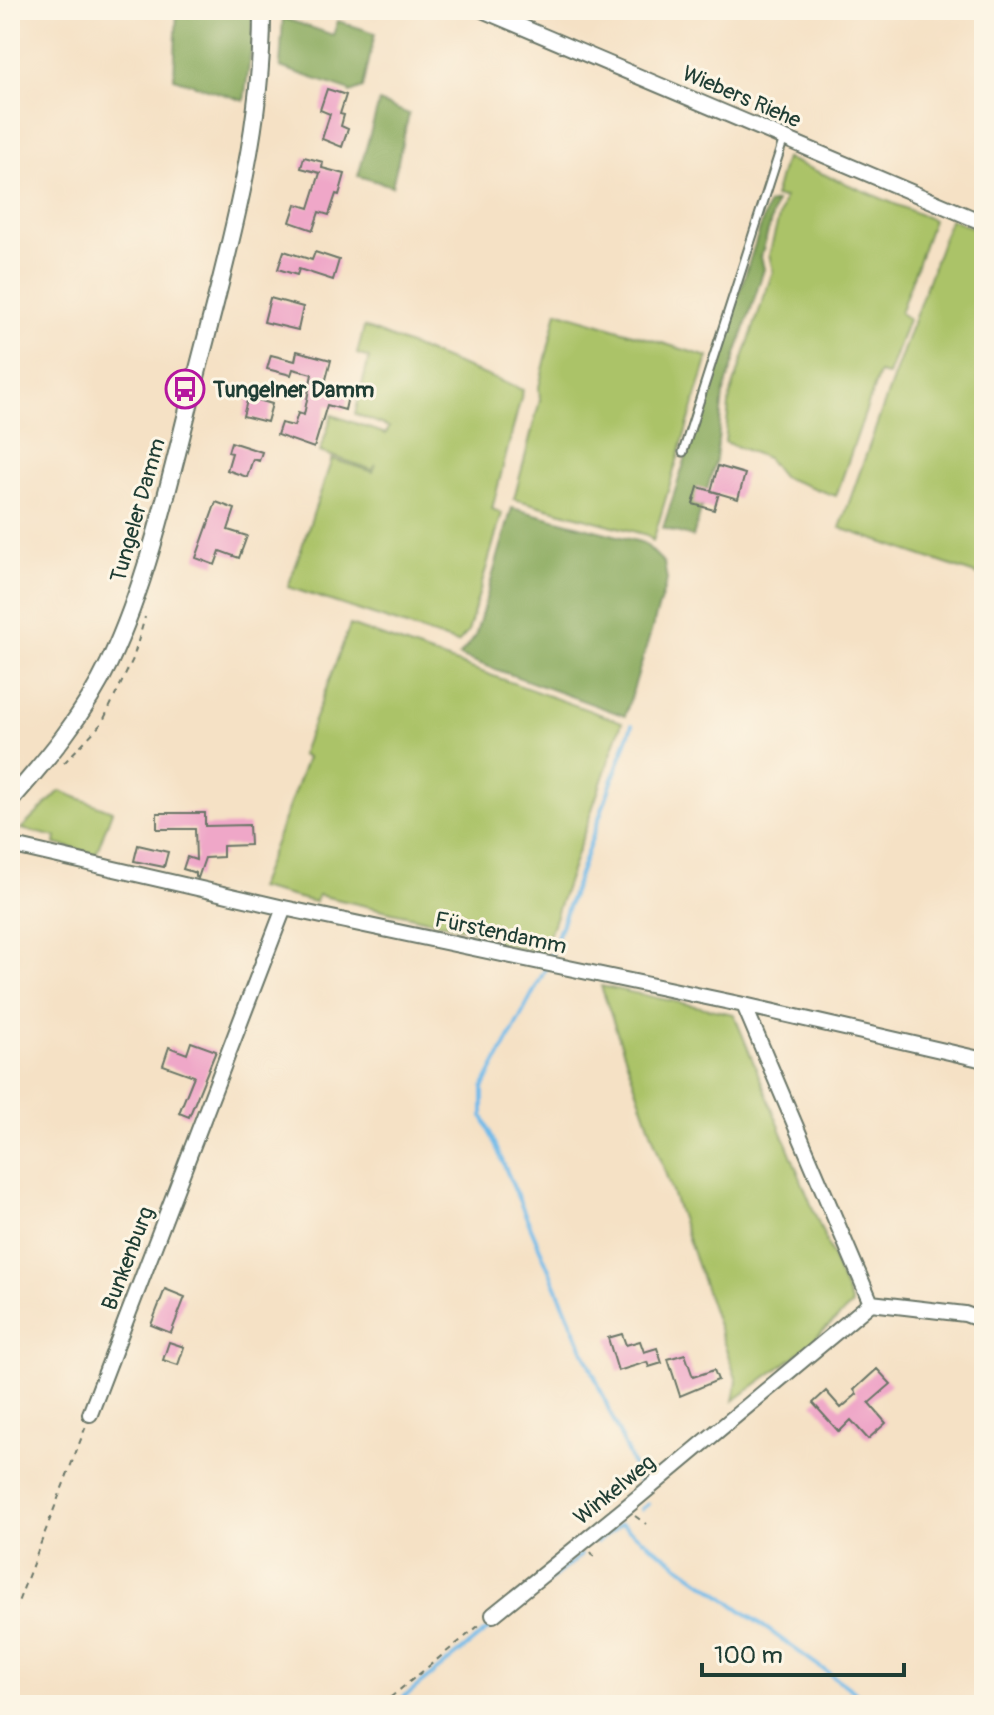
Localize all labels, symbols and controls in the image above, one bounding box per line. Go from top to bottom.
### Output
street label: Wiebers Riehe [678,59,805,135]
bus stop icon: Tungelner Damm [164,368,206,410]
place label: Tungelner Damm [212,376,374,404]
street label: Tungeler Damm [104,435,172,586]
street label: Fürstendamm [432,905,569,961]
street label: Bunkenburg [95,1203,160,1314]
street label: Winkelweg [568,1448,661,1531]
scale bar [702,1627,904,1677]
text: 100 m [714,1641,783,1670]

